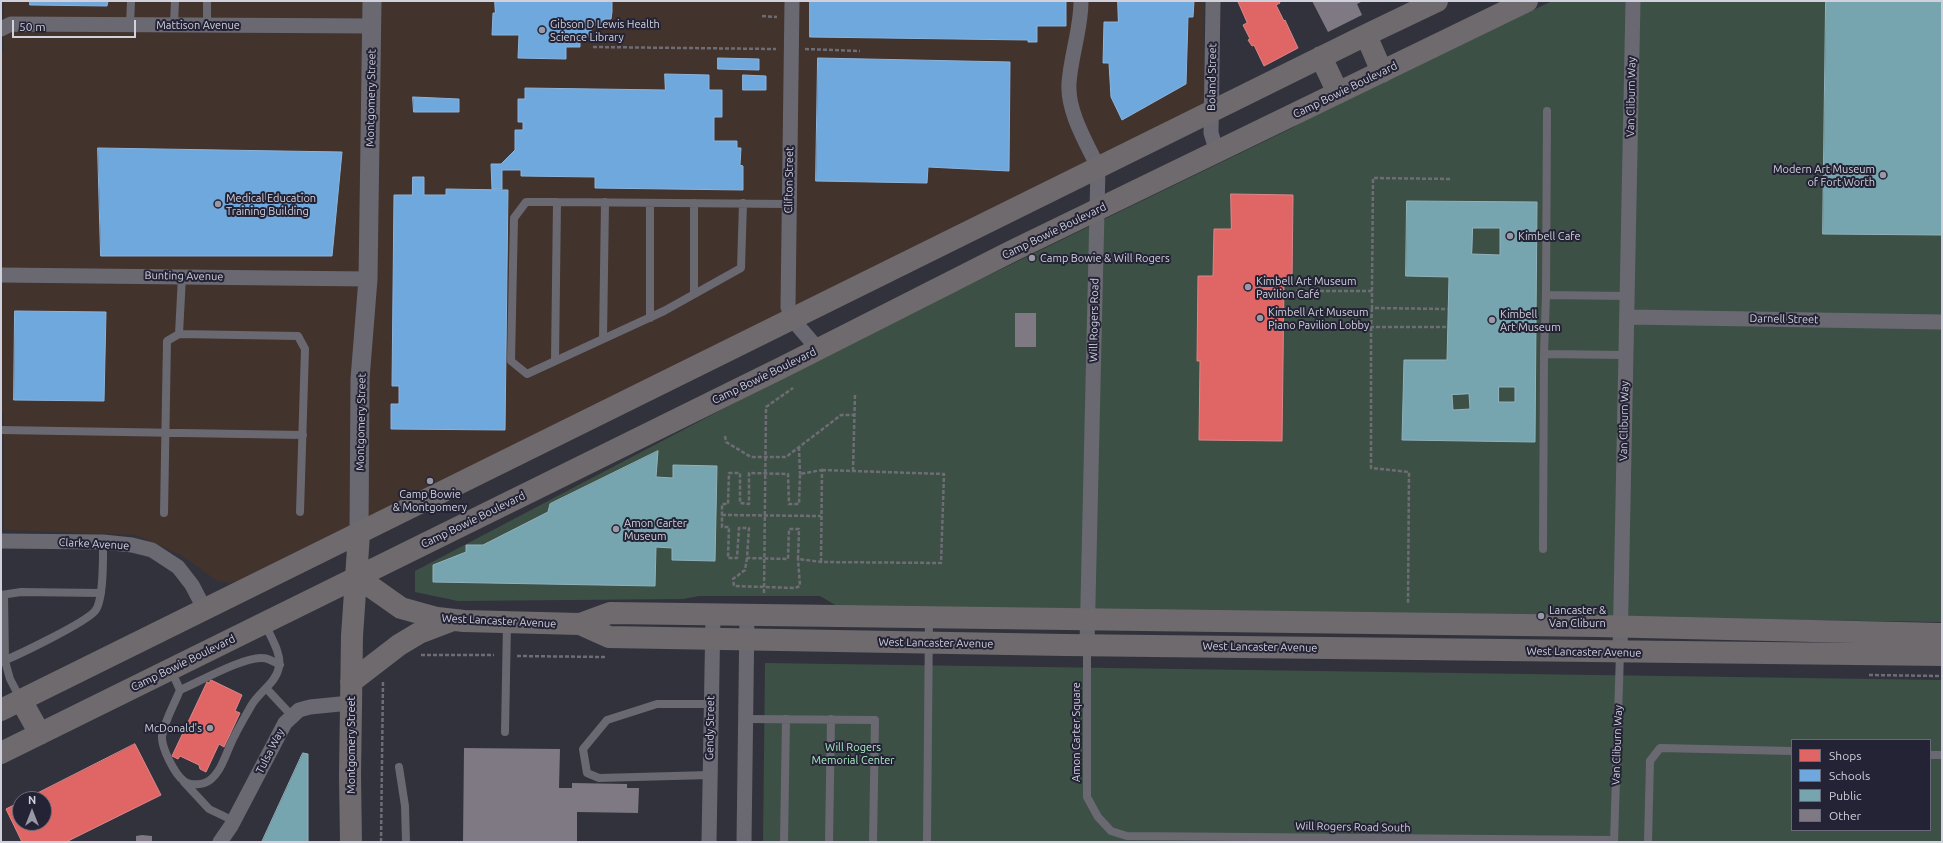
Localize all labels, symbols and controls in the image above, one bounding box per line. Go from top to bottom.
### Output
scale bar [14,12,138,38]
place label: Gibson D Lewis Health Science Library [550,17,660,43]
street label: Mattison Avenue [156,18,240,32]
text: 50 m [19,20,46,33]
marker: Gibson D Lewis Health Science Library [537,25,547,35]
street label: Boland Street [1205,43,1219,111]
street label: Montgomery Street [364,49,378,147]
street label: Van Cliburn Way [1624,57,1638,137]
street label: Camp Bowie Boulevard [1291,59,1399,121]
street label: Clifton Street [782,147,796,213]
place label: Modern Art Museum of Fort Worth [1773,162,1875,188]
marker: Modern Art Museum of Fort Worth [1878,170,1888,180]
place label: Medical Education Training Building [226,191,316,217]
marker: Medical Education Training Building [213,199,223,209]
street label: Camp Bowie Boulevard [1000,200,1108,262]
place label: Kimbell Cafe [1518,229,1581,243]
marker: Kimbell Cafe [1505,231,1515,241]
place label: Camp Bowie & Will Rogers [1040,251,1170,265]
marker: Camp Bowie & Will Rogers [1027,253,1037,263]
street label: Bunting Avenue [145,269,223,283]
place label: Kimbell Art Museum Pavilion Café [1256,274,1356,300]
street label: Will Rogers Road [1087,278,1101,362]
marker: Kimbell Art Museum Pavilion Café [1243,282,1253,292]
place label: Kimbell Art Museum Piano Pavilion Lobby [1268,305,1369,331]
place label: Kimbell Art Museum [1500,307,1561,333]
street label: Darnell Street [1749,312,1819,326]
marker: Kimbell Art Museum Piano Pavilion Lobby [1255,313,1265,323]
marker: Kimbell Art Museum [1487,315,1497,325]
street label: Camp Bowie Boulevard [710,345,818,407]
street label: Montgomery Street [354,373,368,471]
street label: Van Cliburn Way [1617,381,1631,461]
marker: Camp Bowie & Montgomery [425,476,435,486]
place label: Camp Bowie & Montgomery [393,487,467,513]
street label: Camp Bowie Boulevard [419,489,527,551]
place label: Amon Carter Museum [624,516,687,542]
marker: Amon Carter Museum [611,524,621,534]
street label: Clarke Avenue [58,536,130,552]
place label: Lancaster & Van Cliburn [1549,603,1606,629]
street label: West Lancaster Avenue [441,611,557,631]
marker: Lancaster & Van Cliburn [1536,611,1546,621]
street label: Camp Bowie Boulevard [129,632,237,694]
street label: West Lancaster Avenue [878,635,994,651]
street label: West Lancaster Avenue [1202,639,1318,655]
street label: West Lancaster Avenue [1526,644,1642,660]
street label: Amon Carter Square [1069,682,1083,782]
street label: Montgomery Street [344,696,358,794]
street label: Gendy Street [703,696,717,760]
street label: Van Cliburn Way [1609,705,1625,785]
place label: McDonald's [144,721,202,735]
marker: McDonald's [205,723,215,733]
street label: Tulsa Way [253,726,287,776]
legend [1791,739,1931,831]
park label: Will Rogers Memorial Center [811,740,895,766]
text: Shops [1829,749,1861,762]
text: Schools [1829,769,1870,782]
text: Public [1829,789,1862,802]
north arrow [12,791,52,831]
text: N [28,794,36,806]
text: Other [1829,809,1861,822]
street label: Will Rogers Road South [1295,819,1411,835]

